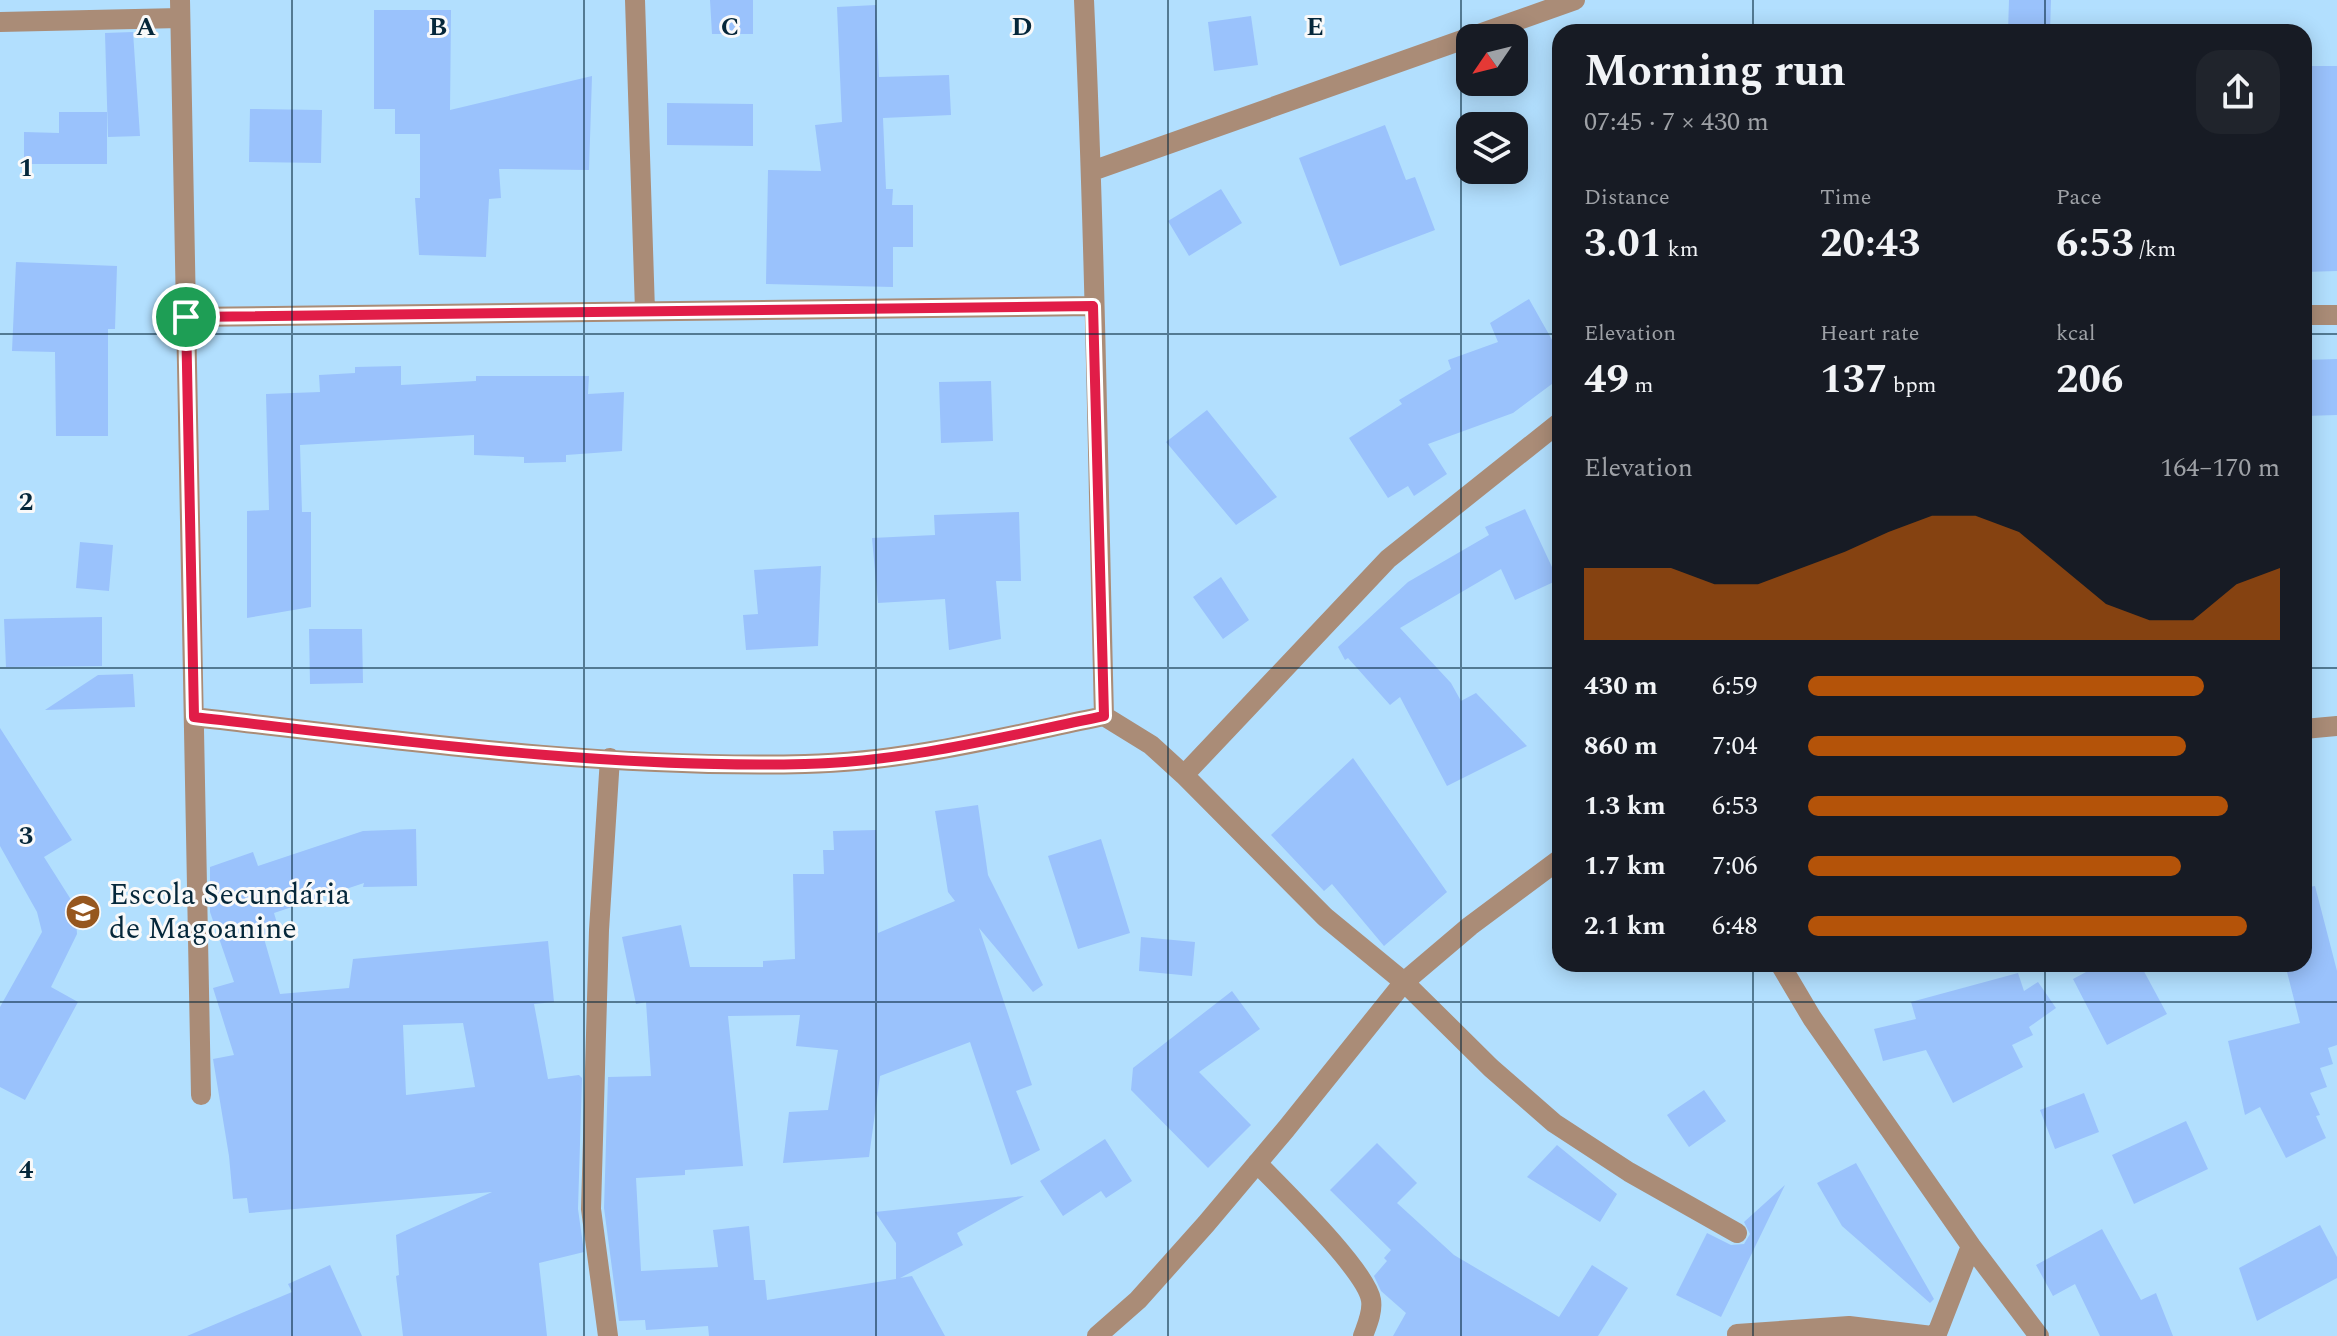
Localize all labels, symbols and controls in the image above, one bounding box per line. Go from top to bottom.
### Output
text: A [136,7,156,47]
text: B [429,7,447,47]
text: C [721,7,739,47]
text: D [1012,7,1032,47]
text: E [1306,7,1324,47]
north arrow [1456,24,1528,96]
map controls [1456,24,1528,184]
text: Morning run [1584,38,1846,105]
button: share [2196,50,2280,134]
text: 07:45 · 7 × 430 m [1584,102,1769,142]
button: layers [1456,112,1528,184]
text: 1 [19,148,33,188]
text: Distance [1584,181,1670,214]
text: Time [1820,181,1871,214]
text: Pace [2056,181,2102,214]
text: 3.01 [1584,214,1662,275]
text: 20:43 [1820,214,1920,275]
text: 6:53 [2056,214,2134,275]
text: km [1662,233,1699,266]
text: /km [2134,233,2176,266]
pin [152,283,220,351]
icon: arrive [164,295,208,339]
text: Elevation [1584,317,1676,350]
text: Heart rate [1820,317,1920,350]
text: kcal [2056,317,2096,350]
text: 49 [1584,350,1629,411]
text: 137 [1820,350,1887,411]
text: 206 [2056,350,2123,411]
text: m [1629,369,1653,402]
text: bpm [1887,369,1937,402]
text: Elevation [1584,448,1693,488]
text: 164–170 m [2160,448,2280,488]
text: 2 [19,482,33,522]
text: 430 m [1584,666,1658,706]
text: 6:59 [1712,666,1758,706]
text: 860 m [1584,726,1658,766]
text: 7:04 [1712,726,1758,766]
text: 1.3 km [1584,786,1666,826]
text: 6:53 [1712,786,1758,826]
text: 3 [19,816,33,856]
text: 1.7 km [1584,846,1666,886]
text: 7:06 [1712,846,1758,886]
place label: Escola Secundária de Magoanine [109,872,351,952]
school or university icon: Escola Secundária de Magoanine [64,893,102,931]
text: 2.1 km [1584,906,1666,946]
text: 6:48 [1712,906,1758,946]
text: 4 [19,1150,34,1190]

